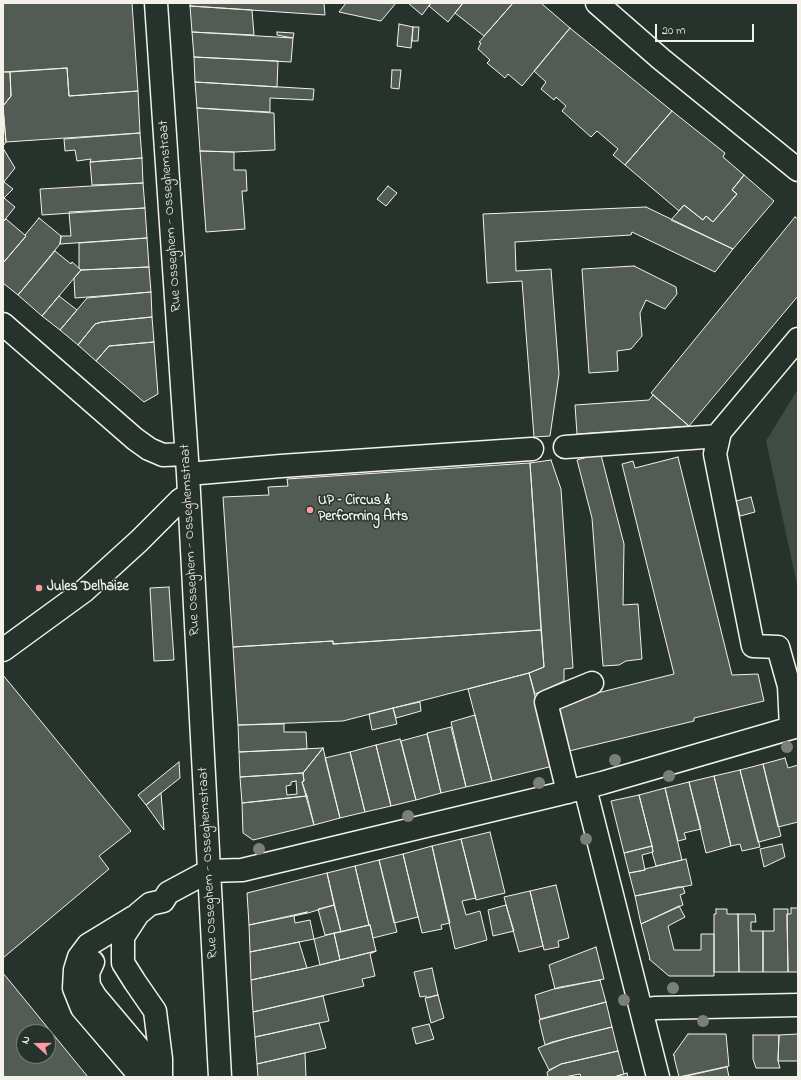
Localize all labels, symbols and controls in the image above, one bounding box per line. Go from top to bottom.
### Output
scale bar [657,16,756,42]
text: 20 m [662,22,685,40]
street label: Rue Osseghem - Osseghemstraat [156,120,186,312]
street label: Rue Osseghem - Osseghemstraat [178,444,204,636]
place label: UP – Circus & Performing Arts [318,494,408,526]
marker: UP – Circus & Performing Arts [305,505,315,515]
place label: Jules Delhaize [47,580,129,596]
marker: Jules Delhaize [34,583,44,593]
street label: Rue Osseghem - Osseghemstraat [196,767,222,959]
north arrow [16,1024,56,1064]
text: N [17,1034,35,1046]

